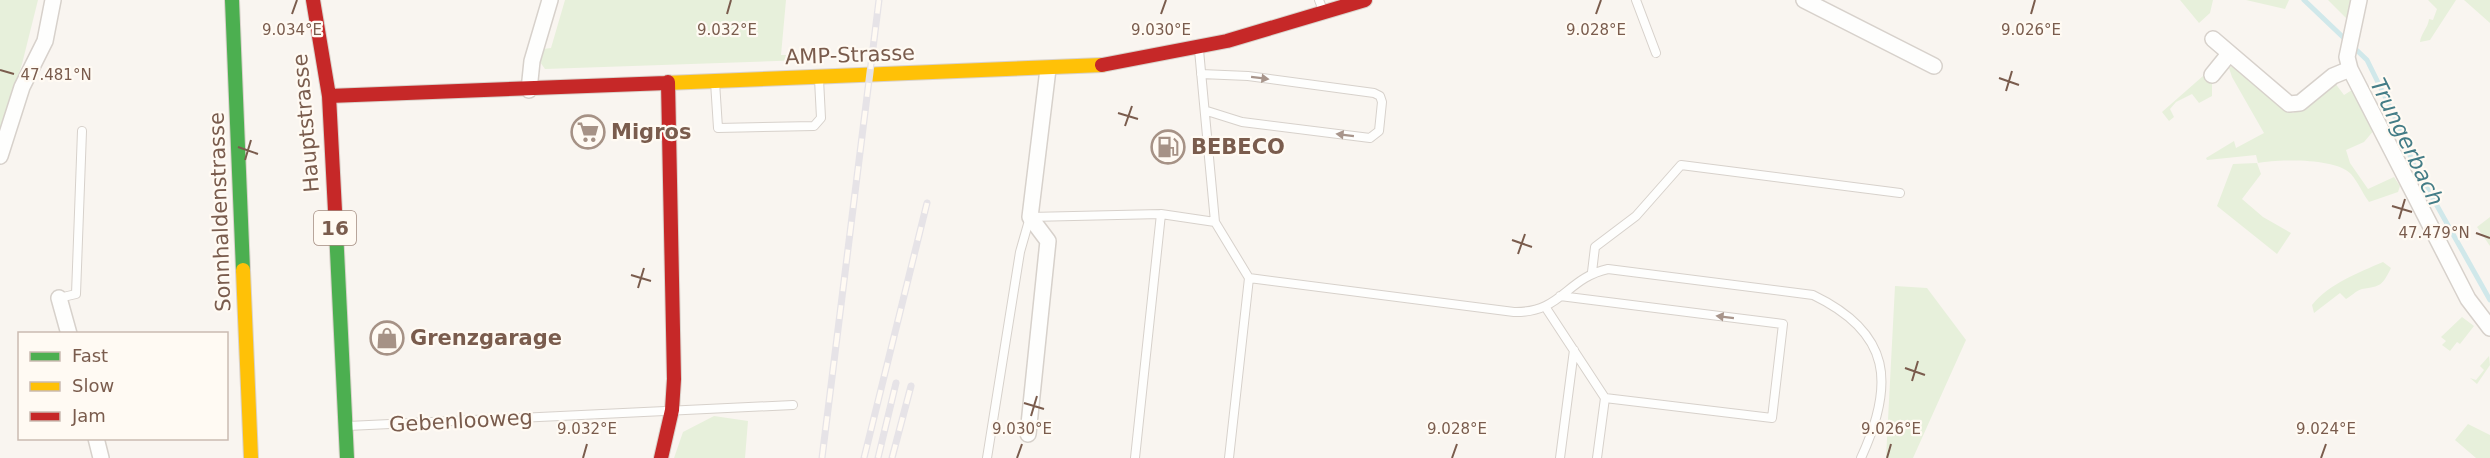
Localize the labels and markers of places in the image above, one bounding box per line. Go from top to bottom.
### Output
supermarket icon: Migros [570,114,606,150]
place label: Migros [611,120,691,144]
fuel station icon: BEBECO [1150,129,1186,165]
place label: BEBECO [1191,135,1285,159]
shop icon: Grenzgarage [369,320,405,356]
place label: Grenzgarage [410,326,562,350]

